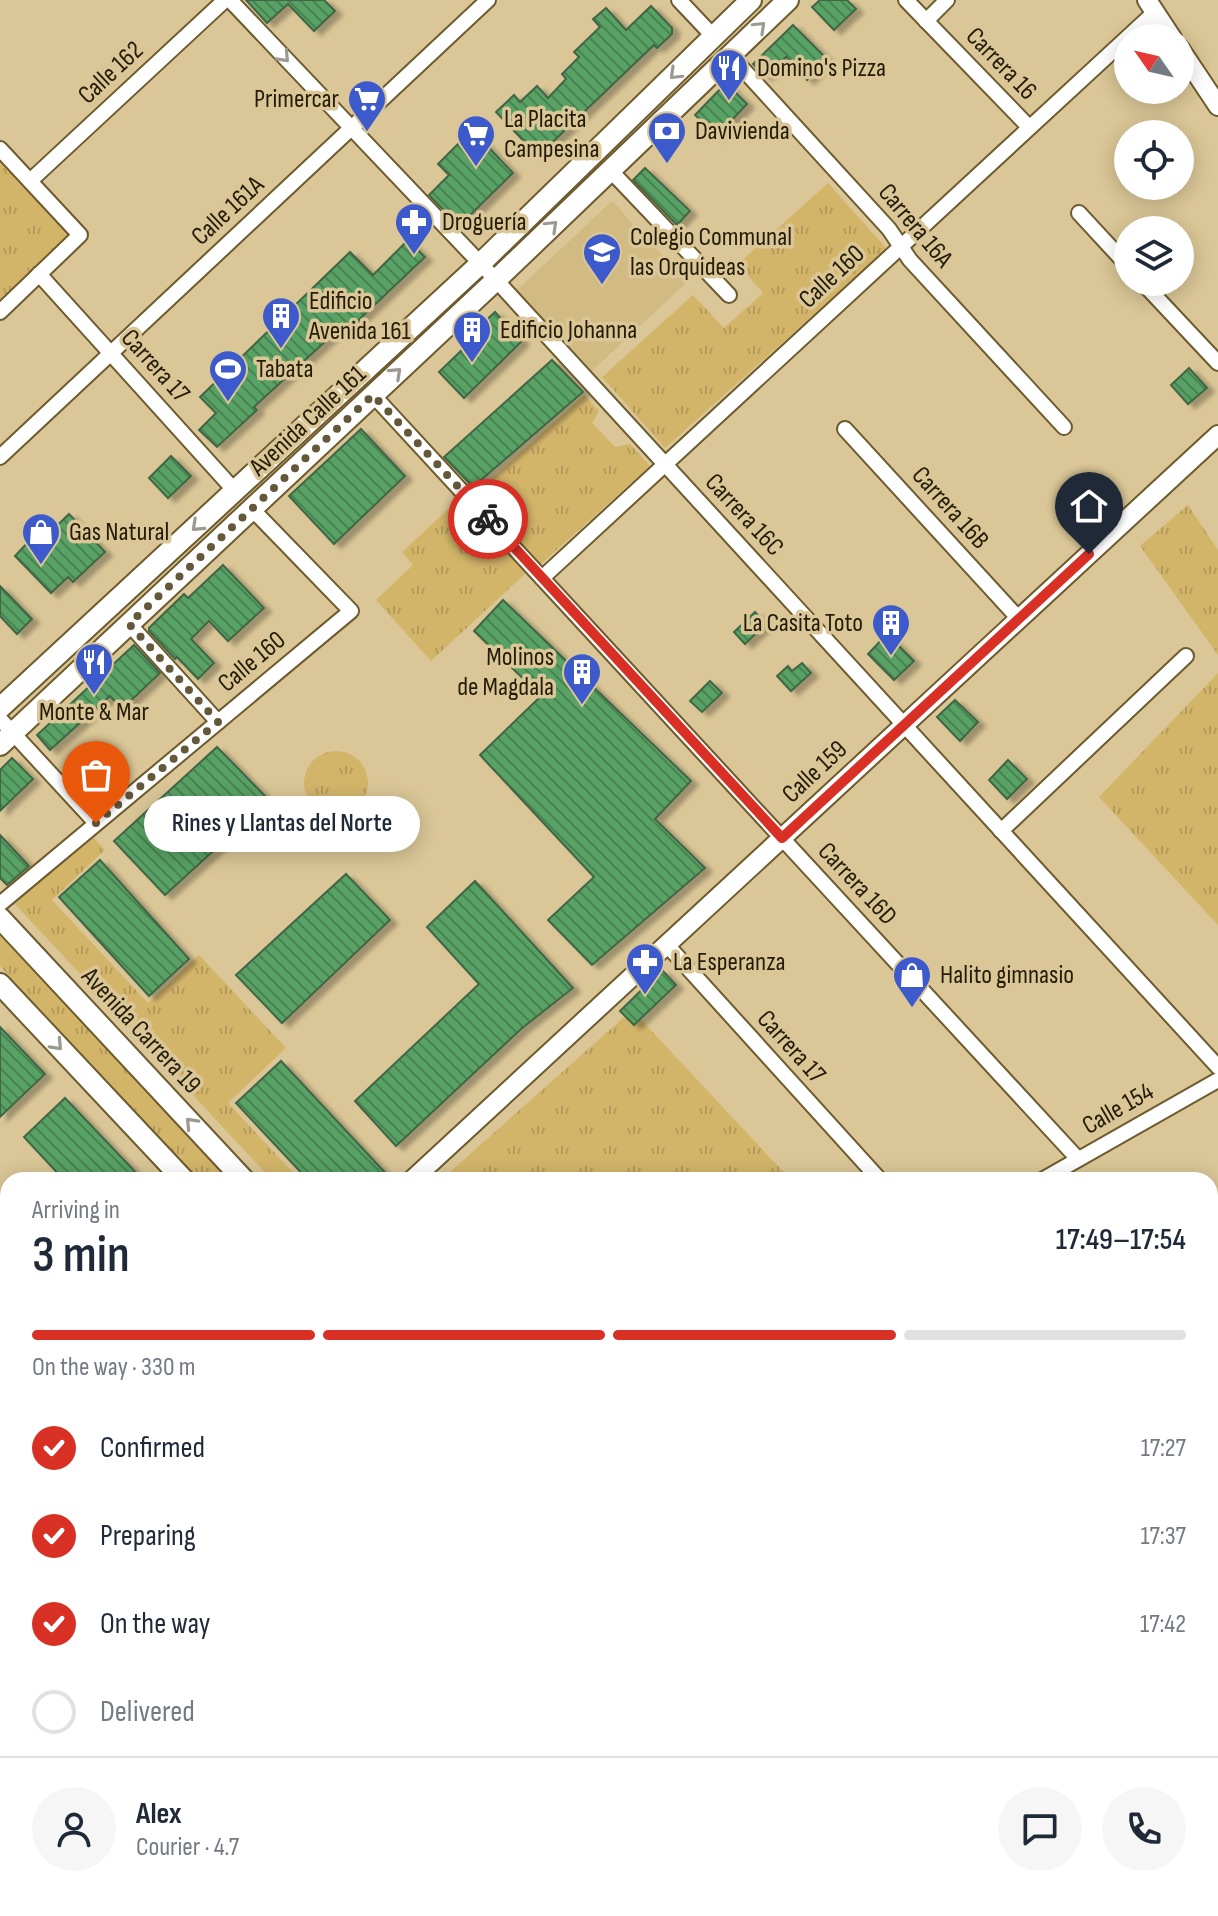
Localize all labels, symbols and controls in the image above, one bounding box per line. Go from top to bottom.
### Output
one-way arrow [751,21,765,36]
street label: Carrera 16 [959,21,1043,107]
north arrow [1114,24,1194,104]
map controls [1114,24,1194,296]
street label: Calle 162 [72,35,150,111]
one-way arrow [274,47,288,62]
restaurant icon: Domino's Pizza [708,47,750,102]
place label: Domino's Pizza [757,53,886,84]
one-way arrow [670,65,684,79]
supermarket icon: Primercar [346,78,388,133]
place label: Primercar [254,84,340,115]
place label: La Placita Campesina [504,104,599,165]
bank icon: Davivienda [646,110,688,165]
supermarket icon: La Placita Campesina [455,113,497,168]
place label: Davivienda [695,116,790,147]
button: locate [1114,120,1194,200]
street label: Calle 161A [185,169,271,252]
street label: Carrera 16A [871,178,960,275]
pharmacy icon: Droguería [393,201,435,256]
place label: Droguería [442,207,527,238]
button: layers [1114,216,1194,296]
one-way arrow [543,221,557,235]
place label: Colegio Communal las Orquideas [630,222,792,283]
school or university icon: Colegio Communal las Orquideas [581,231,623,286]
street label: Calle 160 [793,239,871,315]
place label: Edificio Avenida 161 [308,286,411,347]
building icon: Edificio Avenida 161 [260,295,302,350]
building icon: Edificio Johanna [451,309,493,364]
place label: Edificio Johanna [500,315,637,346]
street label: Carrera 17 [114,323,196,409]
sports icon: Tabata [207,348,249,403]
place label: Tabata [256,354,313,385]
street label: Avenida Calle 161 [243,359,373,484]
one-way arrow [387,369,402,383]
street label: Carrera 16B [905,460,995,556]
street label: Carrera 16C [698,467,790,563]
pin [1055,472,1123,554]
courier [448,479,528,559]
icon: home [1067,484,1111,528]
icon: bike [466,497,510,541]
shop icon: Gas Natural [20,511,62,566]
one-way arrow [191,516,206,530]
place label: Gas Natural [69,517,169,548]
building icon: La Casita Toto [870,602,912,657]
place label: La Casita Toto [743,608,863,639]
street label: Calle 160 [212,625,292,699]
restaurant icon: Monte & Mar [73,641,115,696]
place label: Molinos de Magdala [457,642,554,703]
building icon: Molinos de Magdala [561,651,603,706]
place label: Monte & Mar [39,697,150,728]
street label: Calle 159 [776,734,854,810]
pin [62,741,130,823]
icon: bag [74,753,118,797]
callout: Rines y Llantas del Norte [144,795,420,851]
text: Rines y Llantas del Norte [172,808,392,839]
street label: Carrera 16D [811,836,903,932]
pharmacy icon: La Esperanza [624,941,666,996]
place label: La Esperanza [673,947,786,978]
shop icon: Halito gimnasio [891,954,933,1009]
place label: Halito gimnasio [940,960,1074,991]
street label: Avenida Carrera 19 [74,961,207,1100]
street label: Carrera 17 [750,1004,832,1090]
one-way arrow [48,1036,63,1050]
street label: Calle 154 [1077,1076,1159,1142]
one-way arrow [186,1118,201,1132]
text: Arriving in [32,1195,120,1226]
text: 17:49–17:54 [1056,1222,1186,1258]
text: 3 min [32,1224,130,1287]
text: On the way · 330 m [32,1352,195,1383]
icon: check [32,1426,76,1470]
text: Confirmed [100,1430,205,1466]
text: 17:27 [1141,1433,1186,1464]
icon: check [32,1514,76,1558]
text: Preparing [100,1518,196,1554]
text: 17:37 [1141,1521,1186,1552]
icon: check [32,1602,76,1646]
text: On the way [100,1606,210,1642]
text: 17:42 [1140,1609,1186,1640]
text: Delivered [100,1694,195,1730]
button: person [32,1787,116,1871]
button: chat [998,1787,1082,1871]
button: phone [1102,1787,1186,1871]
text: Alex [136,1796,182,1832]
text: Courier · 4.7 [136,1832,239,1863]

